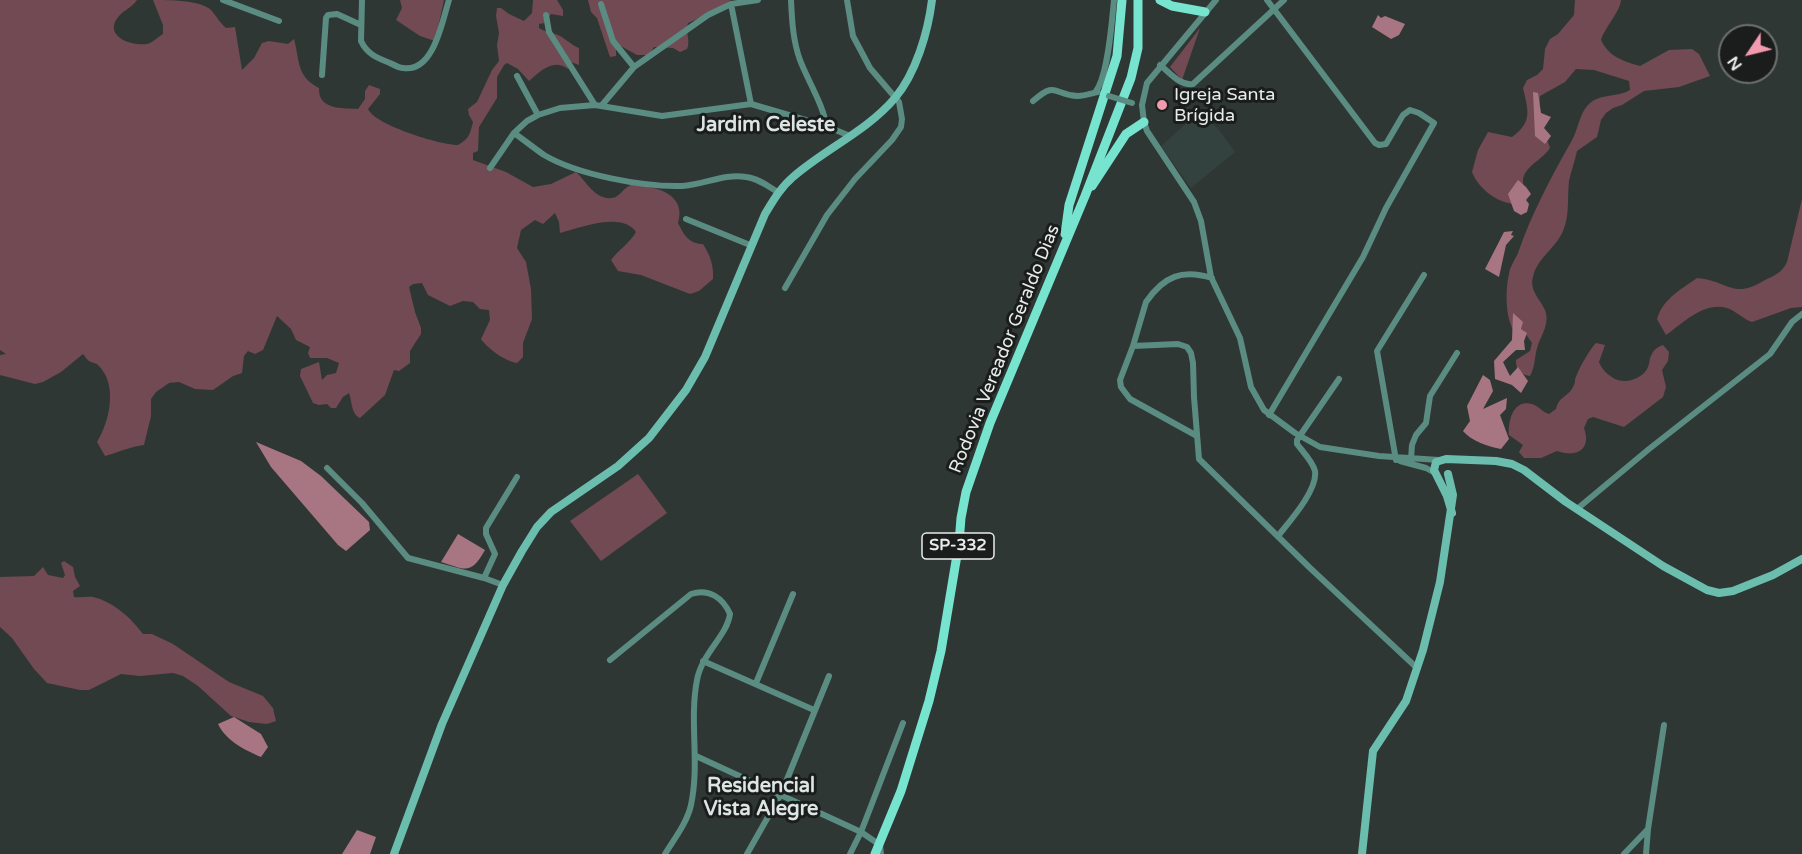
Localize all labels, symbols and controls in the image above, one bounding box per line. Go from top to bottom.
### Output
north arrow [1718,24,1778,84]
text: N [1723,52,1747,74]
place label: Igreja Santa Brígida [1174,84,1275,127]
marker: Igreja Santa Brígida [1155,98,1169,112]
district label: Jardim Celeste [697,114,835,138]
street label: Rodovia Vereador Geraldo Dias [945,222,1065,476]
road number: SP-332 [922,533,994,559]
district label: Residencial Vista Alegre [704,775,818,822]

